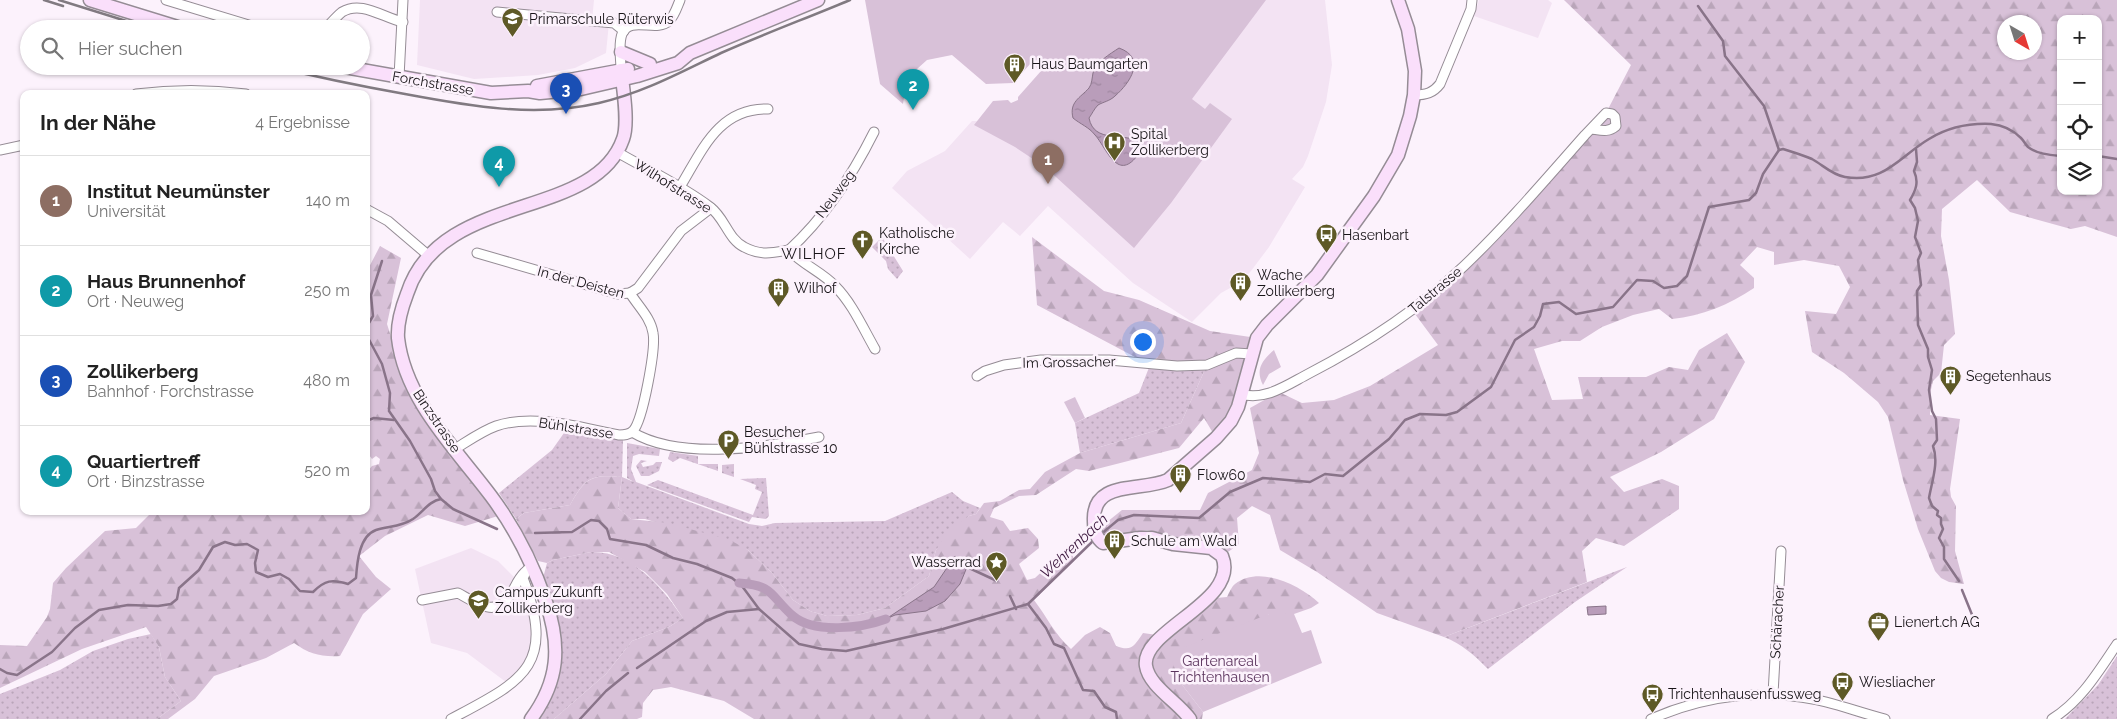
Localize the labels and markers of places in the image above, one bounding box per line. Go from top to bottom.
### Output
school or university icon: Primarschule Rüterwis [501,7,525,38]
place label: Primarschule Rüterwis [529,11,674,27]
building icon: Haus Baumgarten [1003,52,1027,83]
place label: Haus Baumgarten [1031,56,1148,72]
pin: 2 [897,69,929,110]
pin: 3 [550,73,582,114]
place label: Spital Zollikerberg [1131,126,1209,158]
hospital icon: Spital Zollikerberg [1103,130,1127,161]
pin: 1 [1032,143,1064,184]
pin: 4 [483,146,515,187]
bus stop icon: Hasenbart [1314,223,1338,254]
place label: Katholische Kirche [879,225,954,257]
place label: Hasenbart [1342,227,1409,243]
church icon: Katholische Kirche [851,229,875,260]
place label: Wache Zollikerberg [1257,267,1335,299]
building icon: Wache Zollikerberg [1229,271,1253,302]
building icon: Wilhof [766,276,790,307]
place label: Wilhof [794,280,838,296]
building icon: Segetenhaus [1938,364,1962,395]
place label: Segetenhaus [1966,368,2052,384]
place label: Besucher Bühlstrasse 10 [744,424,837,456]
parking icon: Besucher Bühlstrasse 10 [716,428,740,459]
building icon: Flow60 [1169,463,1193,494]
place label: Flow60 [1197,467,1246,483]
building icon: Schule am Wald [1103,529,1127,560]
place label: Schule am Wald [1131,533,1237,549]
place icon: Wasserrad [985,550,1009,581]
place label: Wasserrad [912,554,981,570]
place label: Campus Zukunft Zollikerberg [495,584,603,616]
school or university icon: Campus Zukunft Zollikerberg [467,588,491,619]
office icon: Lienert.ch AG [1866,610,1890,641]
place label: Lienert.ch AG [1894,614,1980,630]
bus stop icon: Wiesliacher [1831,670,1855,701]
place label: Wiesliacher [1859,674,1935,690]
bus stop icon: Trichtenhausenfussweg [1640,682,1664,713]
place label: Trichtenhausenfussweg [1668,686,1821,702]

